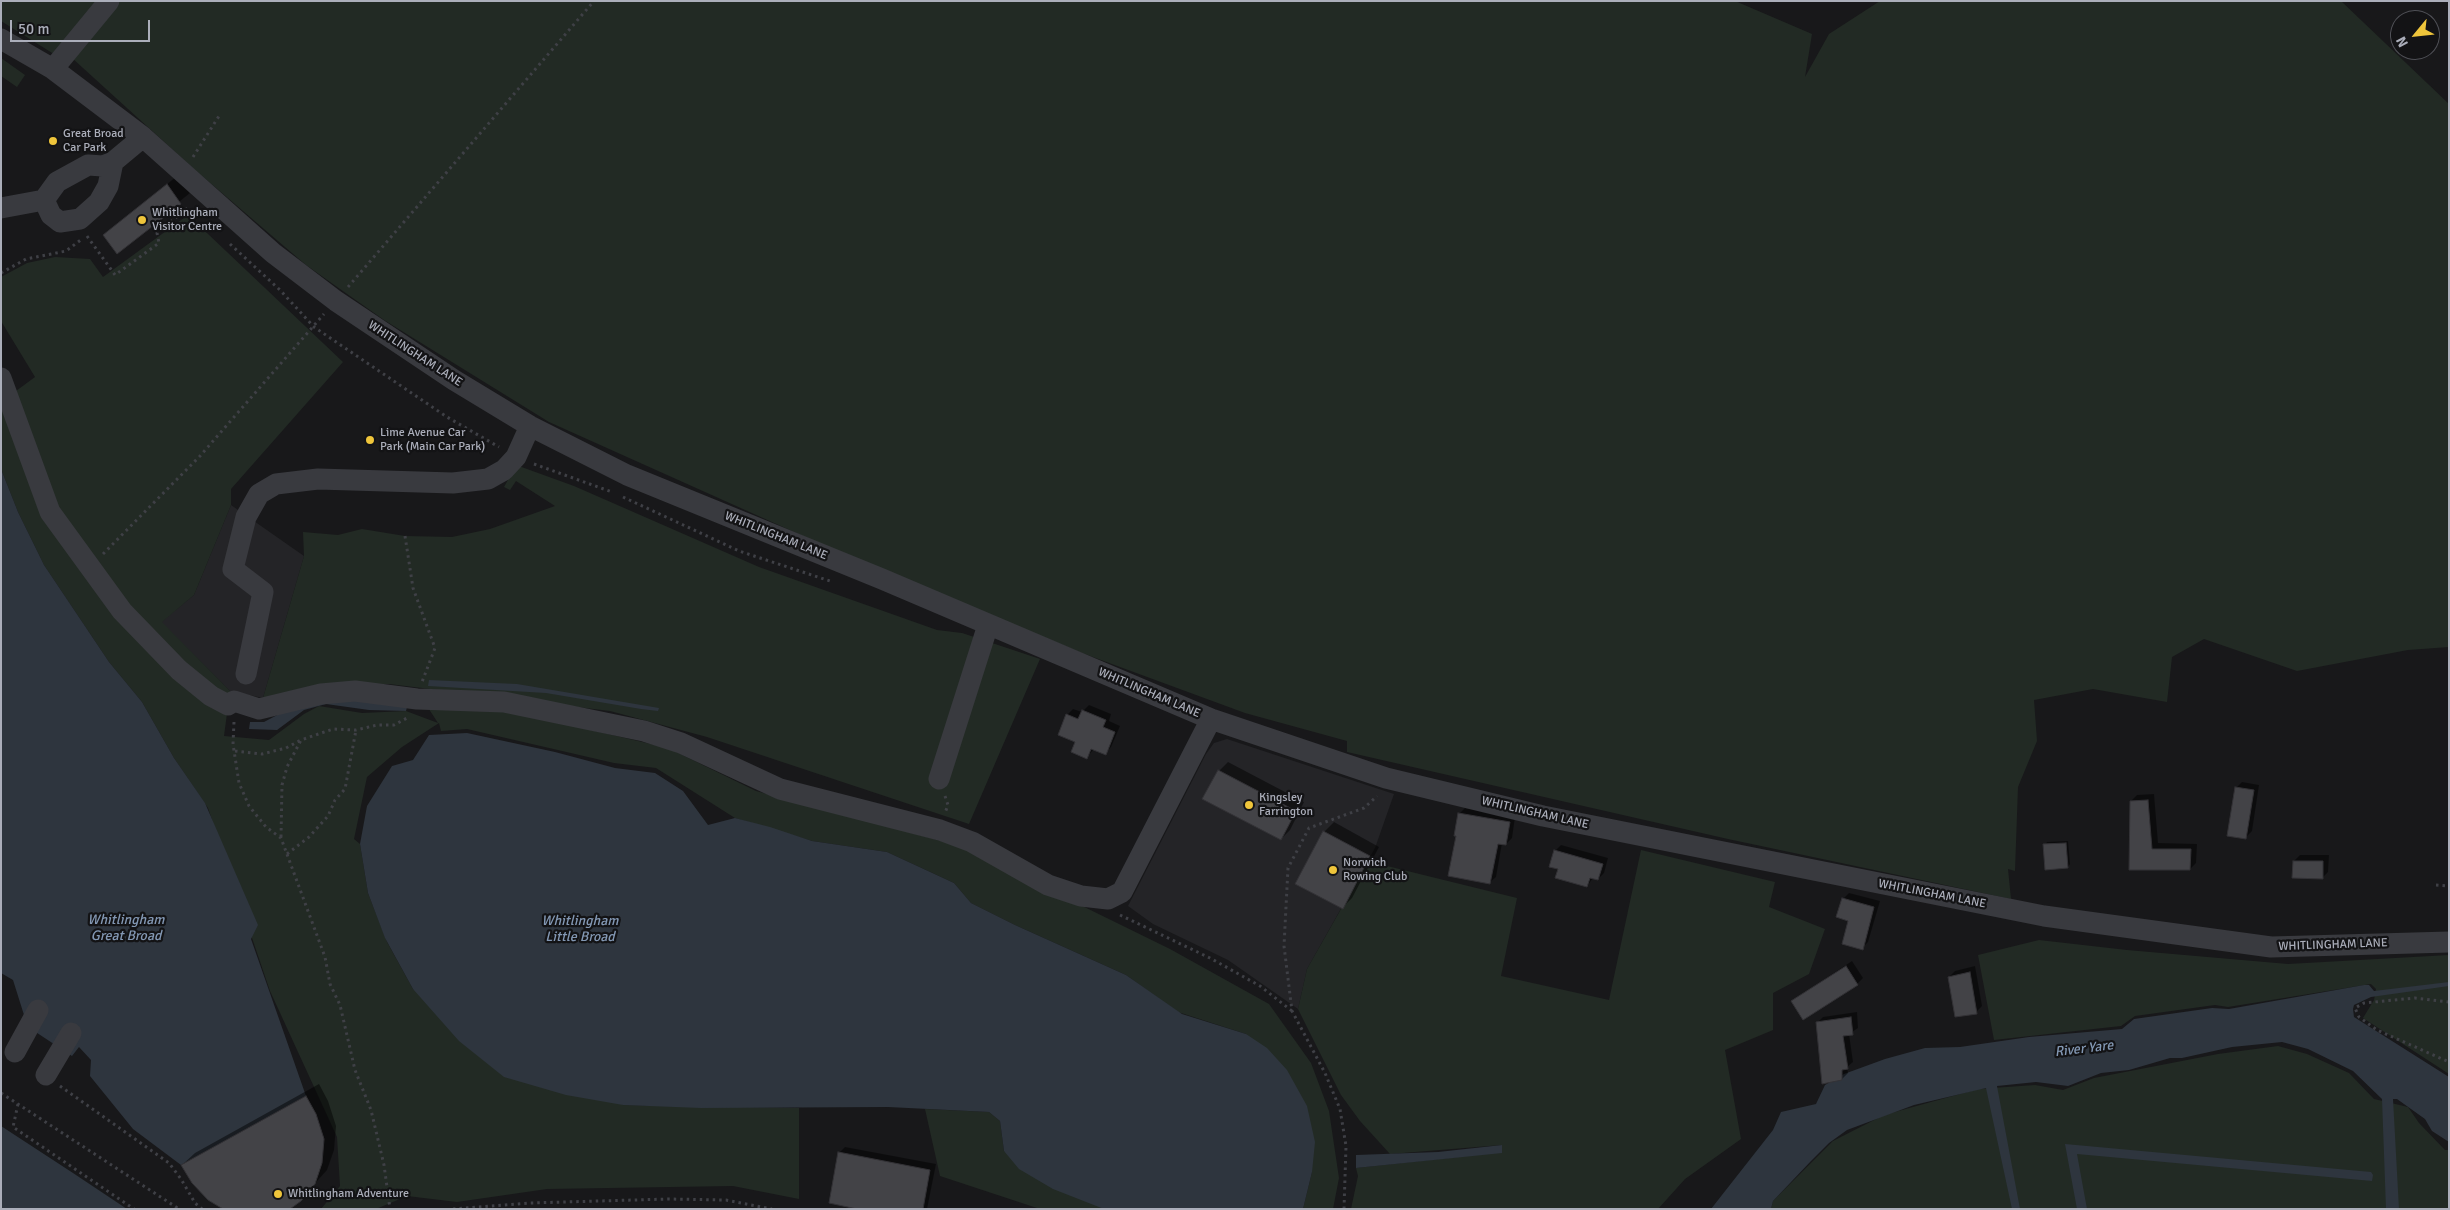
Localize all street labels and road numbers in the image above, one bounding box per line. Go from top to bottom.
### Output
street label: WHITLINGHAM LANE [365,318,465,390]
street label: WHITLINGHAM LANE [723,509,829,563]
street label: WHITLINGHAM LANE [1096,665,1202,721]
street label: WHITLINGHAM LANE [1480,794,1590,832]
street label: WHITLINGHAM LANE [1877,876,1987,912]
street label: WHITLINGHAM LANE [2278,936,2388,954]

